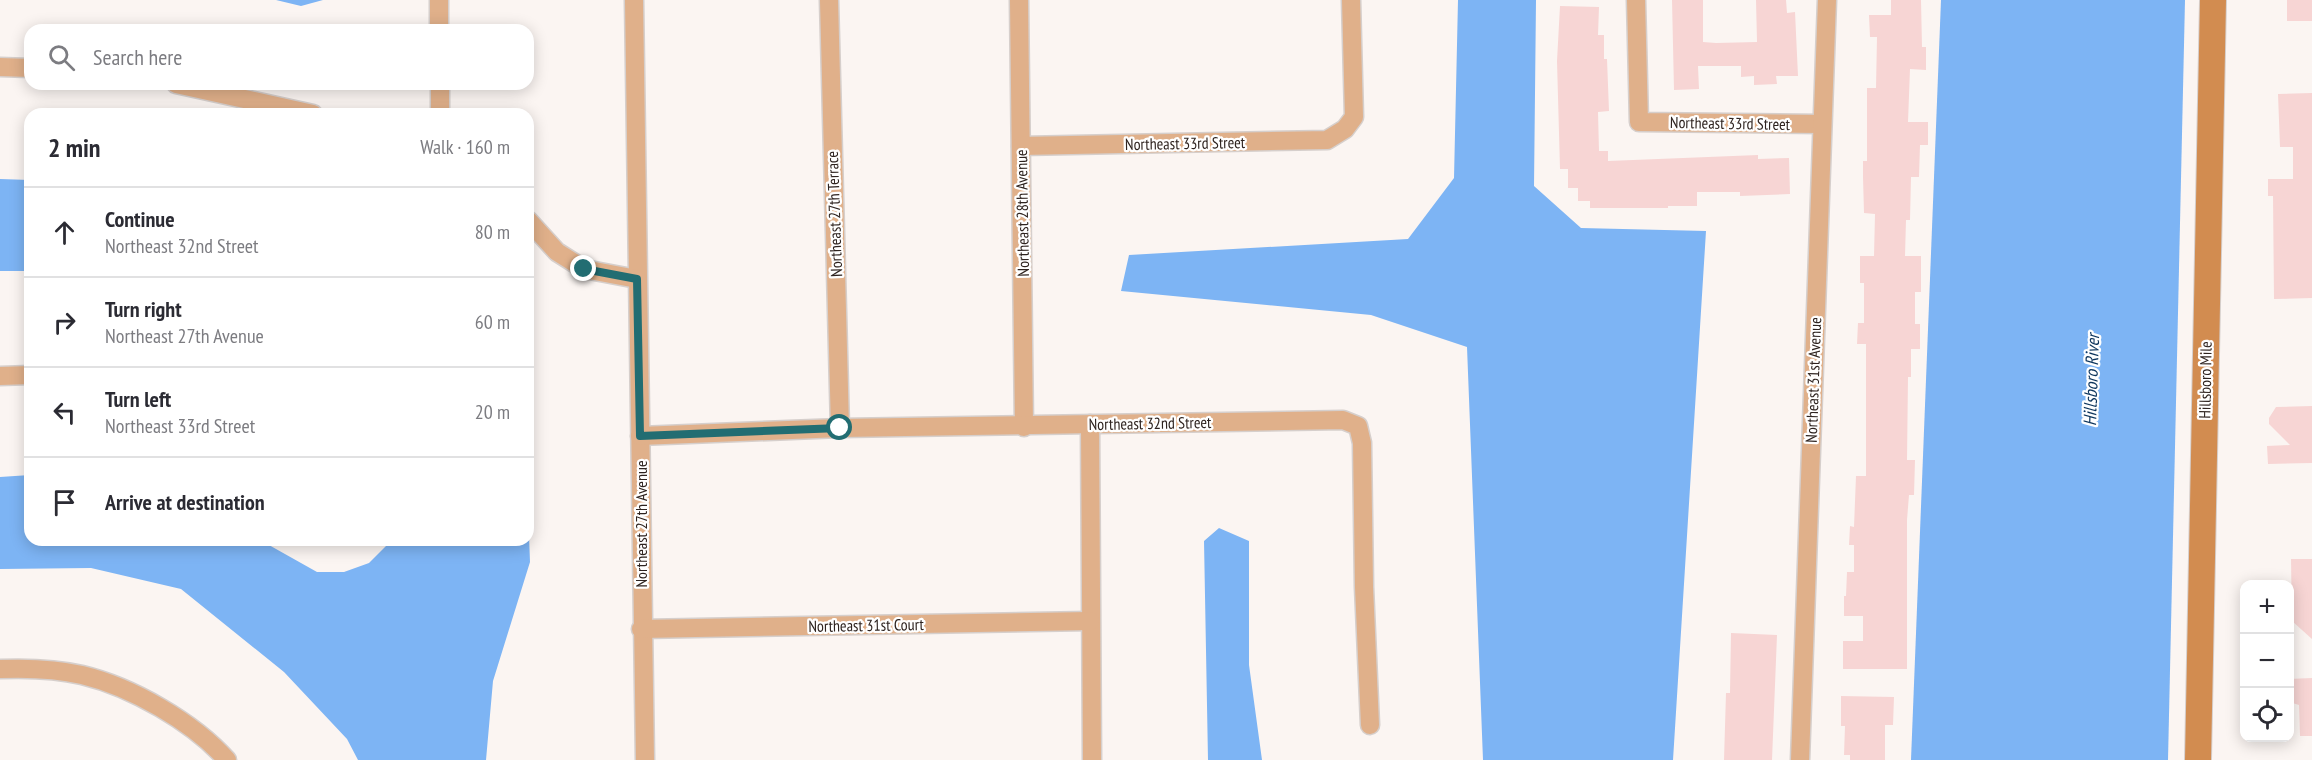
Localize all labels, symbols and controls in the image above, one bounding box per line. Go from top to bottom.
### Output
search box [24,24,534,90]
icon: search [45,41,78,74]
text: Search here [93,43,182,71]
street label: Northeast 33rd Street [1670,112,1791,134]
text: 2 min [48,131,101,164]
street label: Northeast 33rd Street [1125,132,1246,154]
text: Walk · 160 m [420,134,510,160]
street label: Northeast 28th Avenue [1011,149,1033,277]
street label: Northeast 27th Terrace [822,151,846,277]
text: Continue [105,205,175,233]
icon: ahead [48,216,81,249]
text: 80 m [475,219,510,245]
text: Northeast 32nd Street [105,233,259,259]
route end [570,255,596,281]
text: Turn right [105,295,182,323]
icon: right [48,306,81,339]
text: 60 m [475,309,510,335]
street label: Northeast 31st Avenue [1801,317,1825,443]
text: Northeast 27th Avenue [105,323,264,349]
water label: Hillsboro River [2078,331,2104,426]
street label: Hillsboro Mile [2194,341,2216,419]
text: Turn left [105,385,171,413]
icon: left [48,396,81,429]
text: 20 m [475,399,510,425]
street label: Northeast 32nd Street [1088,412,1212,434]
text: Northeast 33rd Street [105,413,255,439]
route start [826,414,852,440]
street label: Northeast 27th Avenue [631,460,651,588]
icon: arrive [48,486,81,519]
text: Arrive at destination [105,488,265,516]
map controls [2240,580,2294,742]
button: + [2240,580,2294,634]
street label: Northeast 31st Court [808,614,924,636]
button: − [2240,634,2294,688]
button: locate [2240,688,2294,742]

